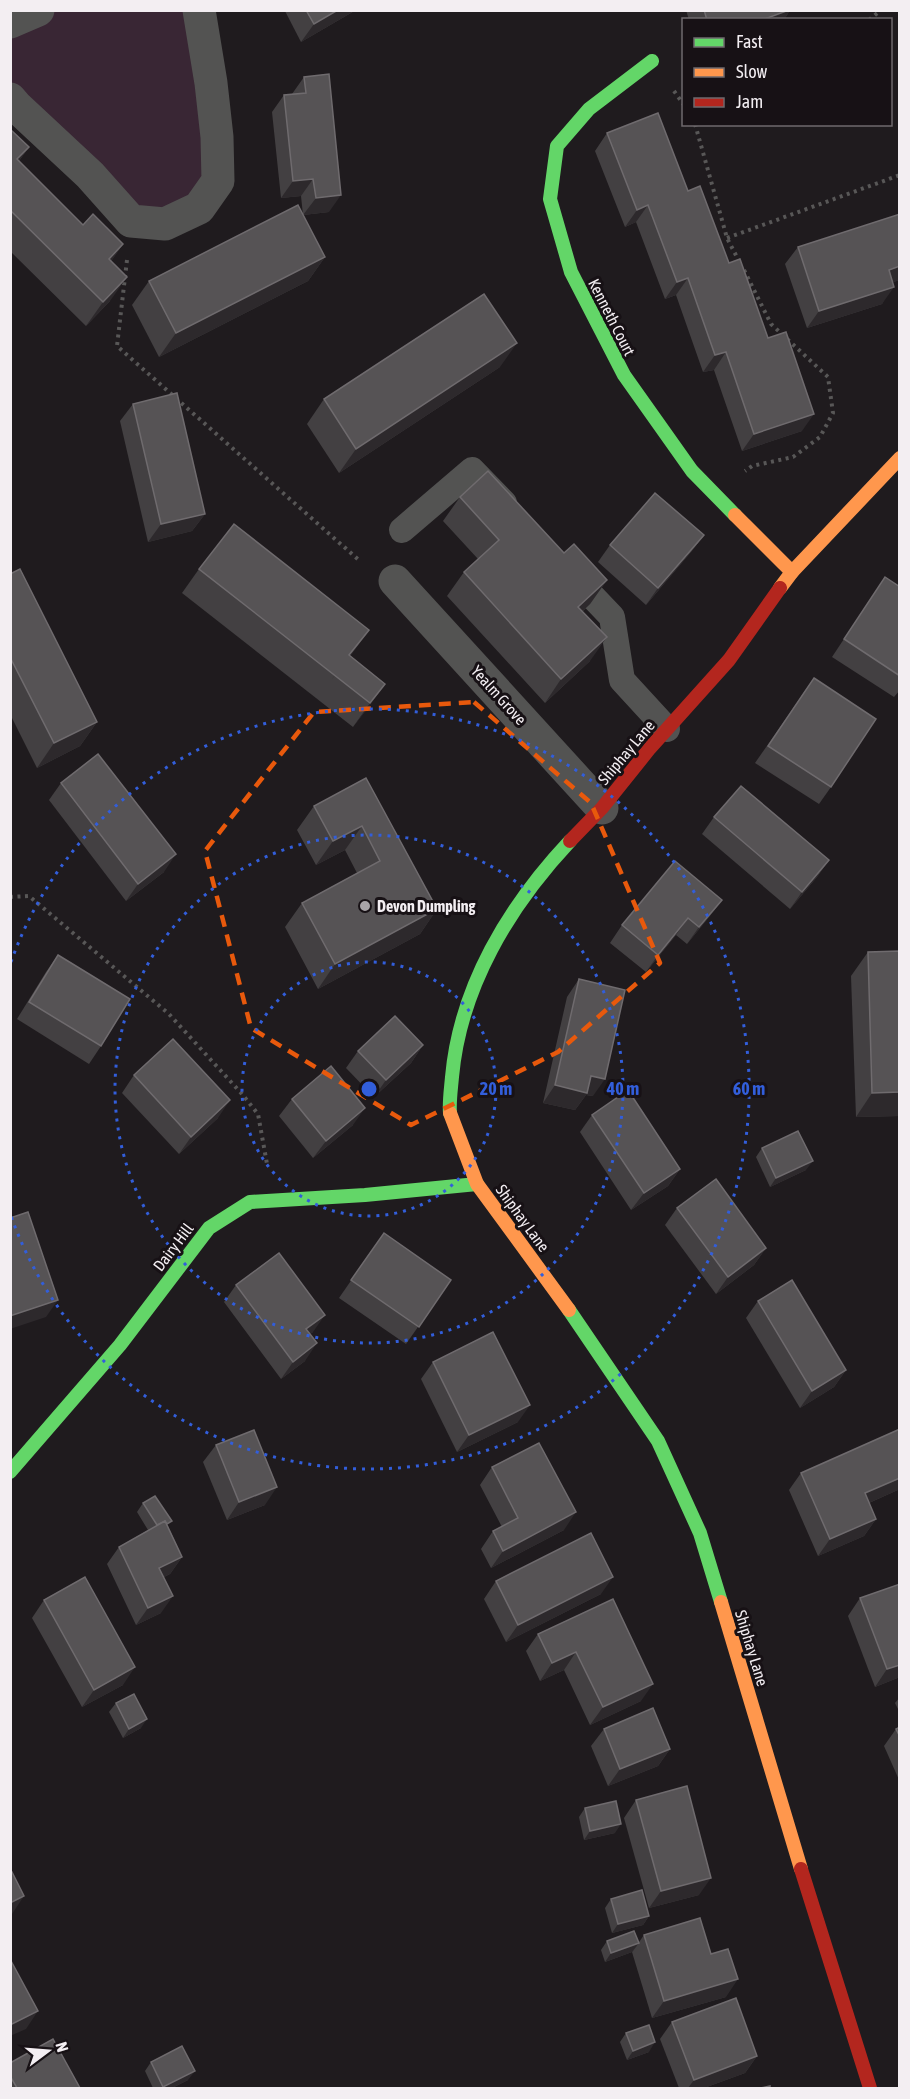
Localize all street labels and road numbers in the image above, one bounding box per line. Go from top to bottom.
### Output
street label: Kenneth Court [585,276,639,359]
street label: Yealm Grove [468,662,530,728]
street label: Shiphay Lane [594,716,659,788]
street label: Shiphay Lane [492,1181,553,1256]
street label: Dairy Hill [149,1219,198,1275]
street label: Shiphay Lane [731,1608,772,1688]

